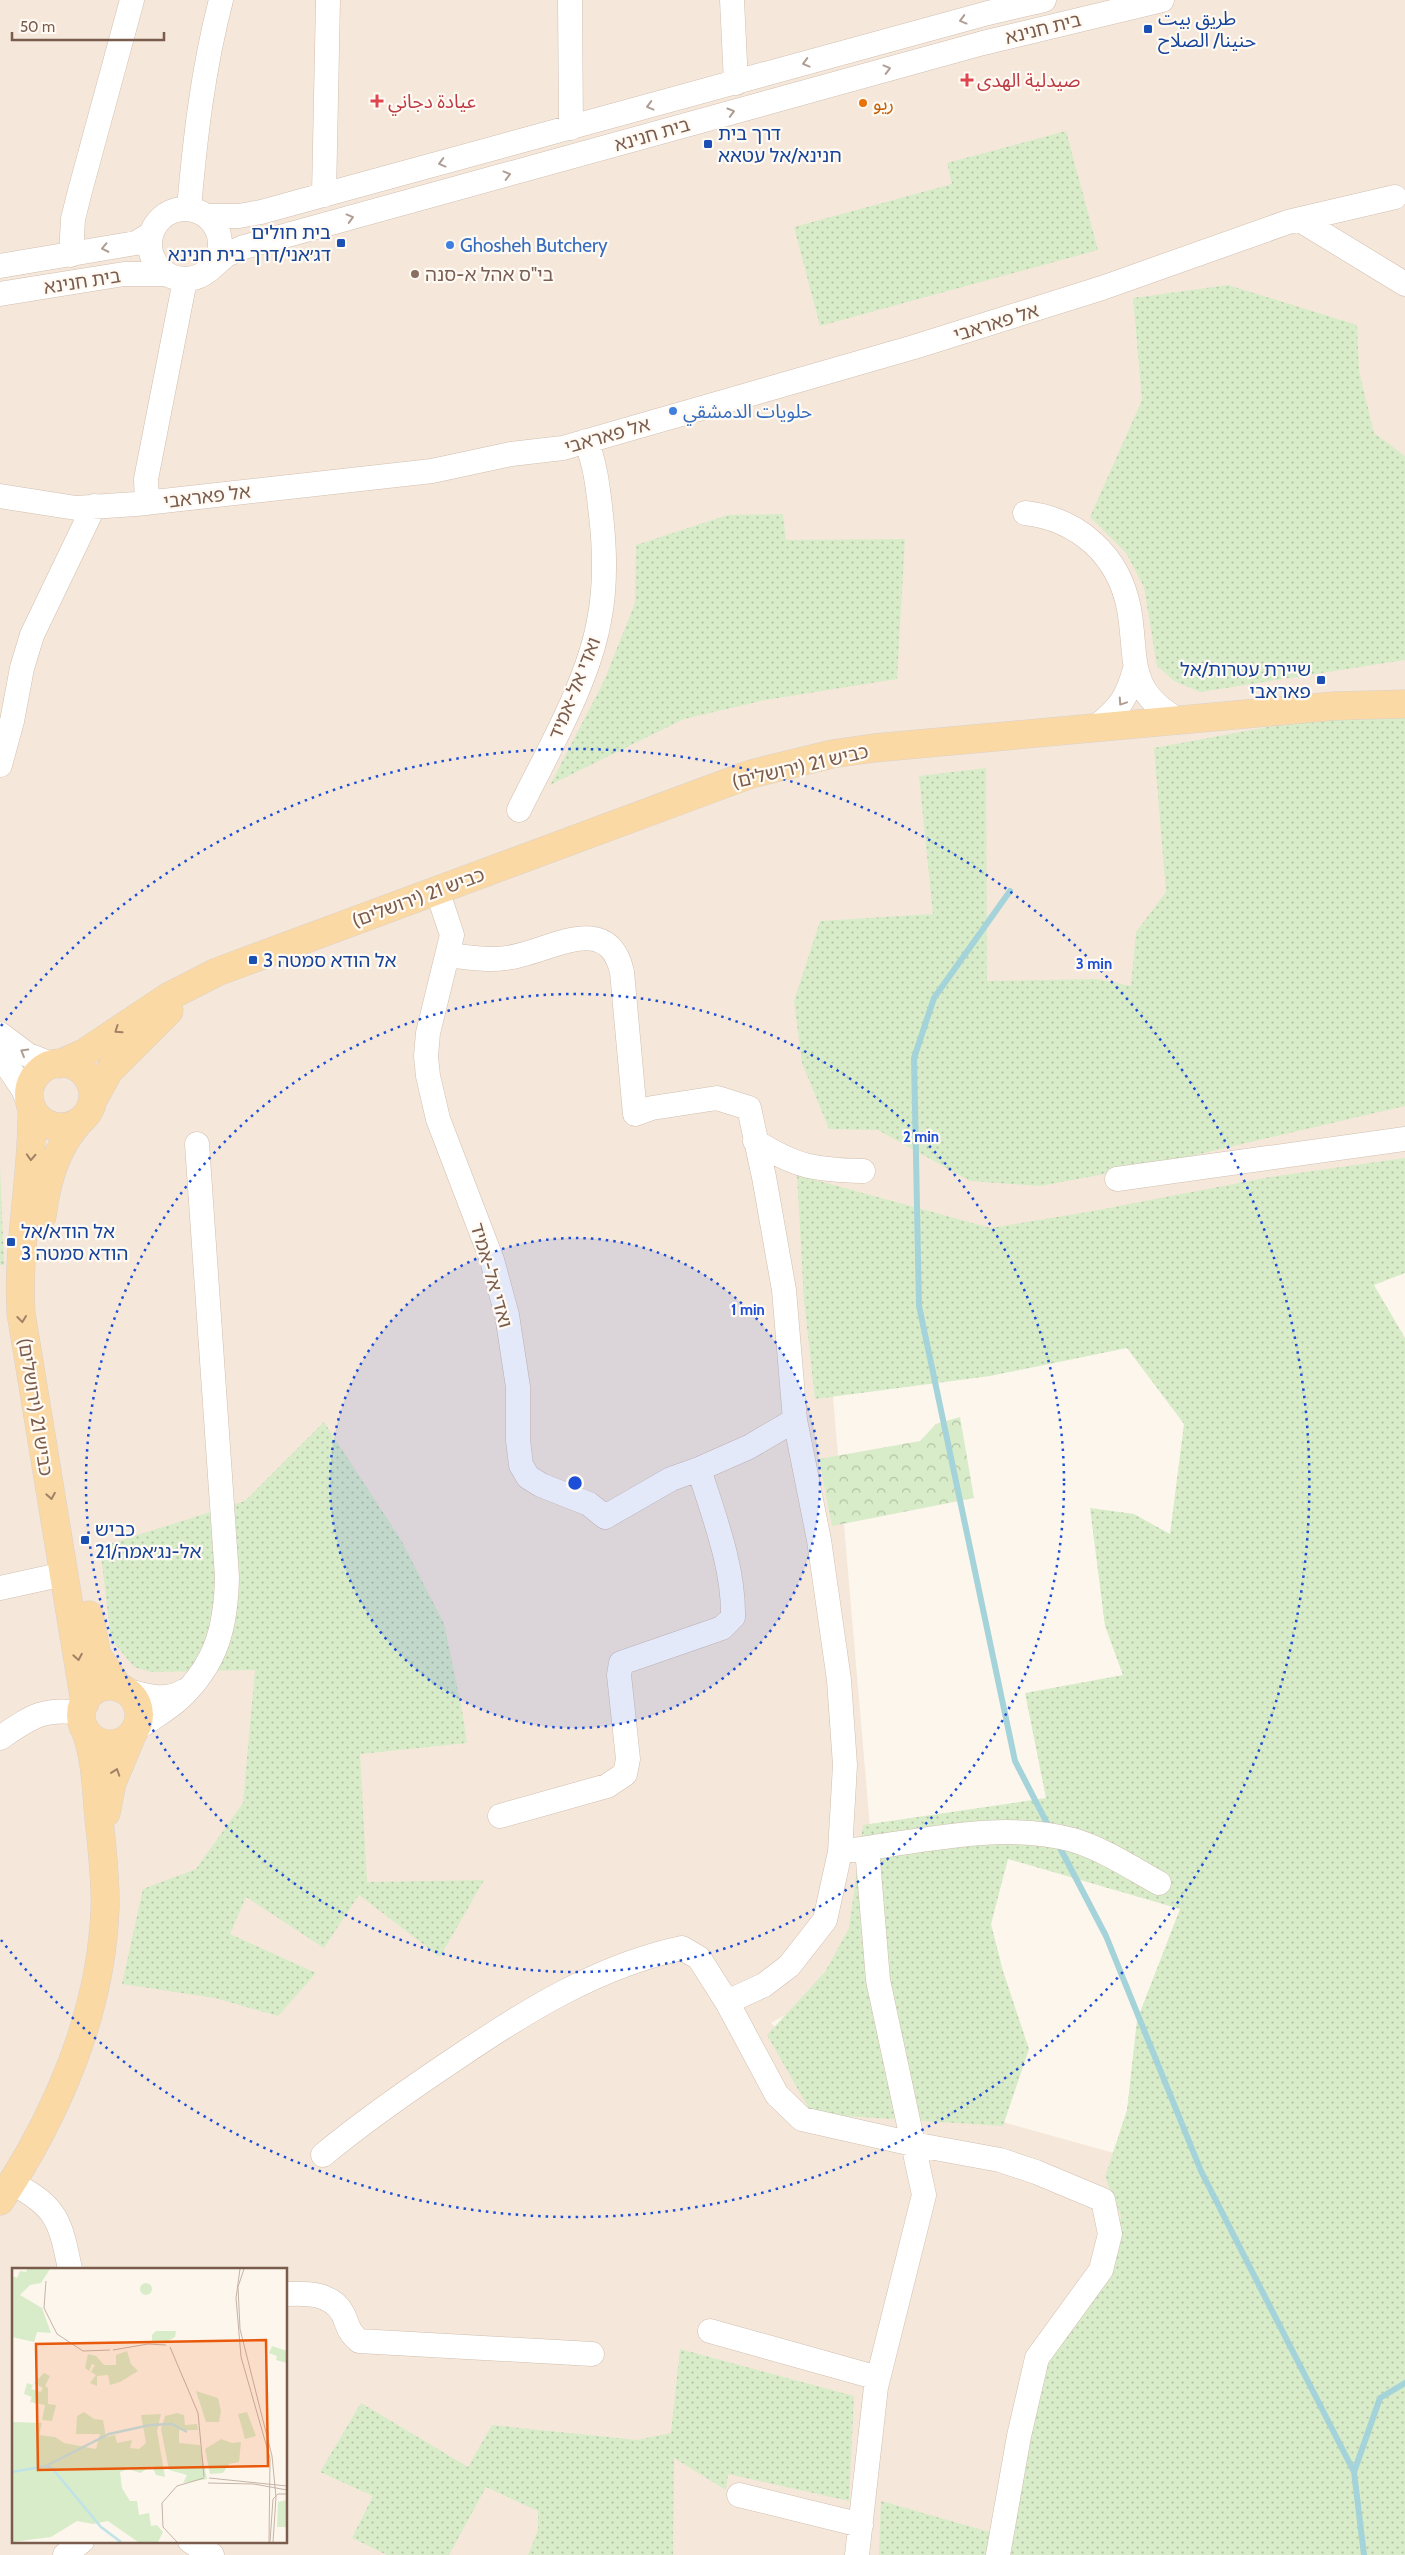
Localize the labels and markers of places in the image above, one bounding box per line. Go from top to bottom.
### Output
place label: طريق بيت حنينا/ الصلاح [1158,7,1256,54]
marker: طريق بيت حنينا/ الصلاح [1142,23,1154,35]
place label: صيدلية الهدى [977,69,1081,92]
marker: صيدلية الهدى [961,74,973,86]
place label: عيادة دجاني [388,90,476,116]
place label: ريو [873,92,894,115]
marker: عيادة دجاني [370,94,384,108]
marker: ريو [857,97,869,109]
place label: דרך בית חנינא/אל עטאא [718,122,842,167]
marker: דרך בית חנינא/אל עטאא [702,138,714,150]
place label: בית חולים דג׳אני/דרך בית חנינא [168,221,331,266]
place label: Ghosheh Butchery [460,234,608,257]
marker: בית חולים דג׳אני/דרך בית חנינא [335,237,347,249]
marker: Ghosheh Butchery [444,239,456,251]
place label: בי"ס אהל א-סנה [425,263,554,286]
marker: בי"ס אהל א-סנה [409,268,421,280]
place label: حلويات الدمشقي [683,400,812,426]
marker: حلويات الدمشقي [667,405,679,417]
place label: שיירת עטרות/אל פאראבי [1180,658,1311,703]
marker: שיירת עטרות/אל פאראבי [1315,674,1327,686]
place label: אל הודא סמטה 3 [263,949,397,972]
marker: אל הודא סמטה 3 [247,954,259,966]
place label: אל הודא/אל הודא סמטה 3 [21,1220,129,1265]
marker: אל הודא/אל הודא סמטה 3 [5,1236,17,1248]
centre of rings [566,1474,584,1492]
place label: כביש 21/אל-נג׳אמה [95,1518,201,1563]
marker: כביש 21/אל-נג׳אמה [79,1534,91,1546]

